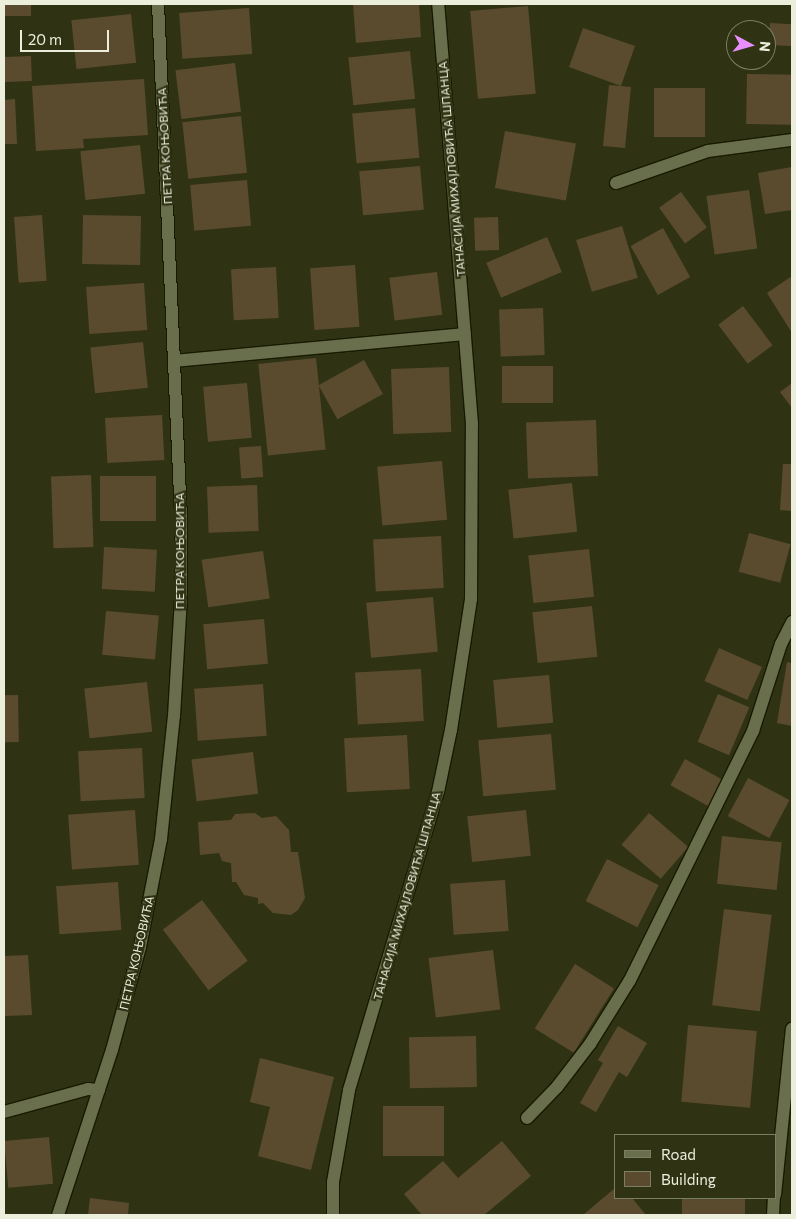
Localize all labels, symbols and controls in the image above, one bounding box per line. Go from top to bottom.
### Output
scale bar [22,20,111,52]
north arrow [726,20,776,70]
text: 20 m [28,30,62,48]
text: N [756,40,774,53]
street label: ТАНАСИЈА МИХАЈЛОВИЋА ШПАНЦА [435,61,469,277]
street label: ПЕТРА КОЊОВИЋА [155,87,175,205]
street label: ПЕТРА КОЊОВИЋА [173,493,187,609]
street label: ТАНАСИЈА МИХАЈЛОВИЋА ШПАНЦА [370,790,444,1002]
street label: ПЕТРА КОЊОВИЋА [117,895,157,1011]
legend [614,1134,776,1199]
text: Road [661,1145,696,1163]
text: Building [661,1170,716,1188]

